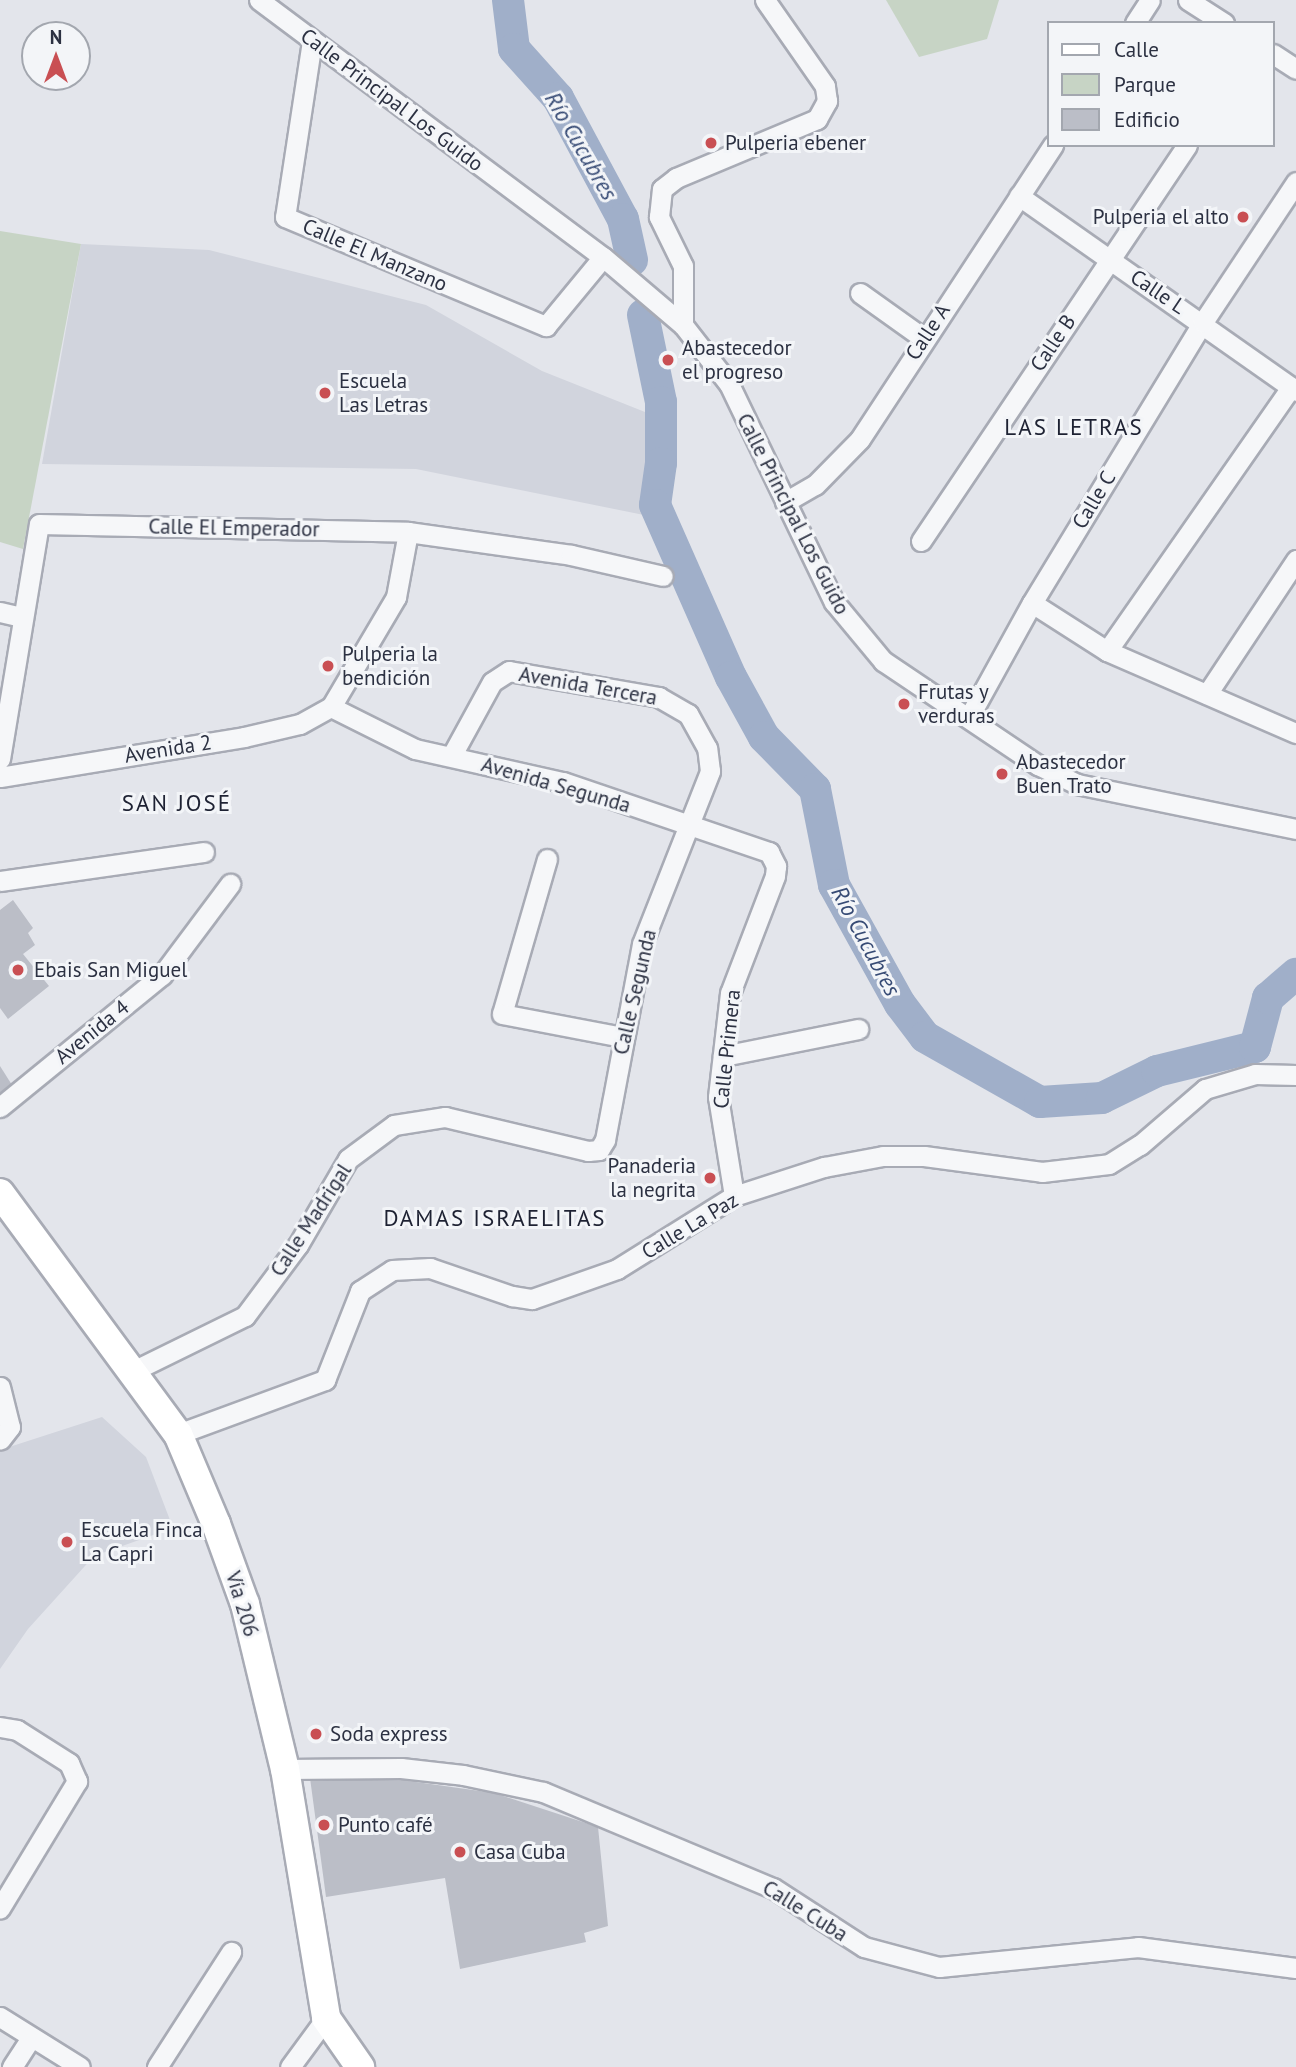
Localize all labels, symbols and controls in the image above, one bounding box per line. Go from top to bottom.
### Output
north arrow [21,21,91,91]
legend [1048,21,1275,147]
street label: Calle Principal Los Guido [296,23,488,177]
text: N [50,25,62,49]
text: Calle [1114,36,1159,63]
text: Parque [1114,71,1176,98]
water label: Río Cucubres [539,87,623,205]
text: Edificio [1114,106,1180,133]
place label: Pulperia ebener [725,130,866,156]
marker: Pulperia ebener [703,135,719,151]
place label: Pulperia el alto [1093,204,1229,230]
marker: Pulperia el alto [1235,209,1251,225]
street label: Calle El Manzano [299,213,451,297]
street label: Calle L [1125,264,1191,320]
street label: Calle A [900,299,956,365]
street label: Calle B [1025,310,1081,376]
place label: Abastecedor el progreso [682,335,792,385]
marker: Abastecedor el progreso [660,352,676,368]
place label: Escuela Las Letras [339,368,428,418]
marker: Escuela Las Letras [317,385,333,401]
street label: Calle Principal Los Guido [731,409,855,619]
district label: LAS LETRAS [1005,413,1143,441]
street label: Calle C [1067,467,1121,533]
street label: Calle El Emperador [148,514,320,542]
place label: Pulperia la bendición [342,641,438,691]
marker: Pulperia la bendición [320,658,336,674]
street label: Avenida Tercera [517,661,659,711]
place label: Frutas y verduras [918,679,995,729]
marker: Frutas y verduras [896,696,912,712]
street label: Avenida 2 [123,730,213,768]
place label: Abastecedor Buen Trato [1016,749,1126,799]
street label: Avenida Segunda [479,752,633,818]
marker: Abastecedor Buen Trato [994,766,1010,782]
district label: SAN JOSÉ [123,789,231,817]
water label: Río Cucubres [826,881,906,1001]
street label: Calle Segunda [608,927,662,1057]
place label: Ebais San Miguel [34,957,187,983]
marker: Ebais San Miguel [8,960,28,980]
street label: Calle Primera [708,988,746,1110]
street label: Avenida 4 [50,995,134,1069]
place label: Panaderia la negrita [608,1153,696,1203]
street label: Calle Madrigal [265,1159,357,1281]
marker: Panaderia la negrita [702,1170,718,1186]
street label: Calle La Paz [637,1187,743,1265]
district label: DAMAS ISRAELITAS [385,1204,605,1232]
place label: Escuela Finca La Capri [81,1517,203,1567]
marker: Escuela Finca La Capri [59,1534,75,1550]
street label: Vía 206 [220,1568,264,1640]
place label: Soda express [330,1721,448,1747]
marker: Soda express [308,1726,324,1742]
place label: Punto café [338,1812,433,1838]
marker: Punto café [316,1817,332,1833]
place label: Casa Cuba [474,1839,566,1865]
marker: Casa Cuba [452,1844,468,1860]
street label: Calle Cuba [758,1875,852,1947]

